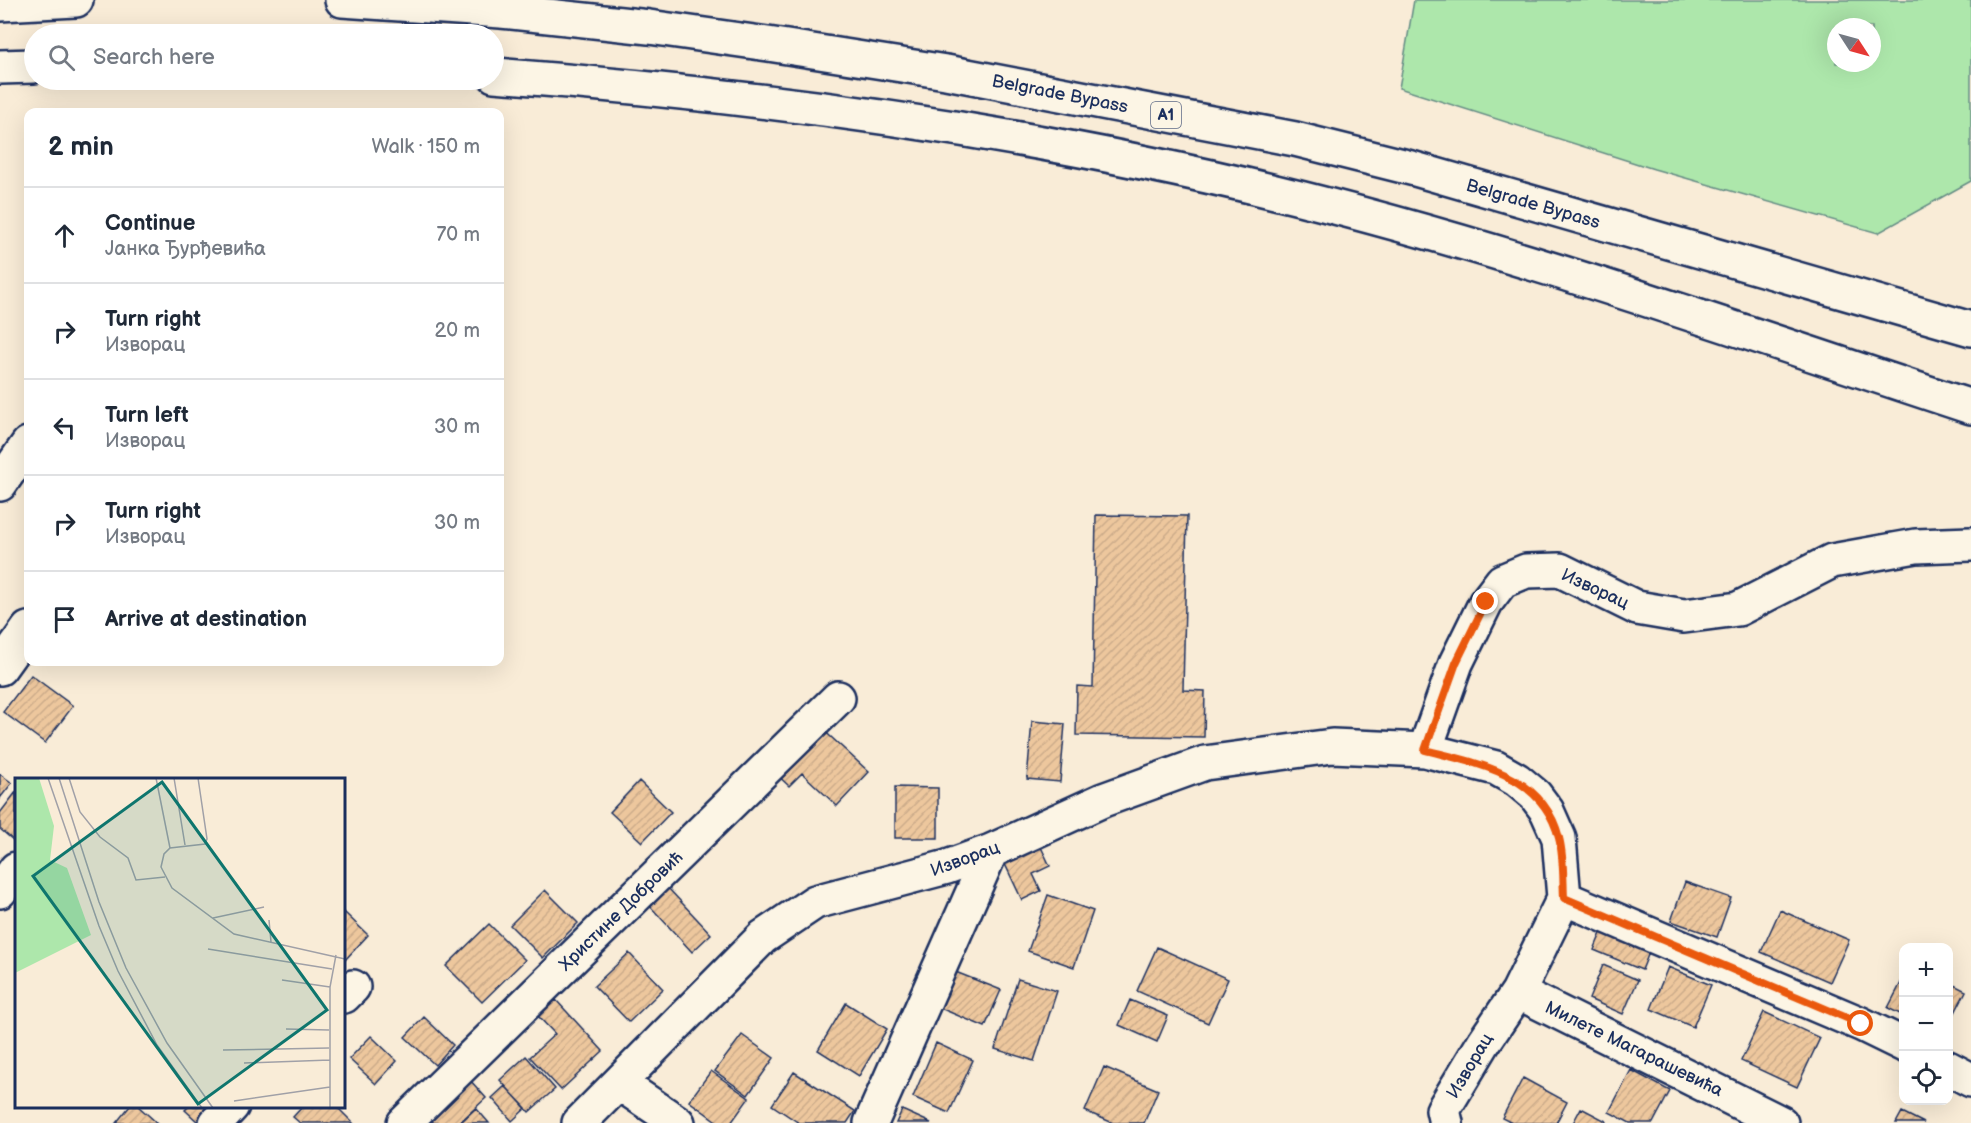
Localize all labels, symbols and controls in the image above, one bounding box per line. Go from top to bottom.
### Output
north arrow [1827,18,1881,72]
search box [24,24,504,90]
icon: search [45,41,78,74]
text: Search here [93,44,215,71]
street label: Belgrade Bypass [990,70,1130,118]
road number: A1 [1151,102,1181,128]
text: 2 min [48,132,114,163]
text: Walk · 150 m [371,135,480,159]
street label: Belgrade Bypass [1464,175,1602,233]
text: Continue [105,210,195,237]
icon: ahead [48,219,81,252]
text: 70 m [436,223,480,247]
text: Јанка Ђурђевића [105,237,266,261]
text: Turn right [105,306,201,333]
icon: right [48,315,81,348]
text: 20 m [435,319,480,343]
text: Изворац [105,333,185,357]
text: Turn left [105,402,189,429]
icon: left [48,411,81,444]
text: 30 m [434,415,480,439]
text: Изворац [105,429,185,453]
text: Turn right [105,498,201,525]
icon: right [48,507,81,540]
text: 30 m [434,511,480,535]
text: Изворац [105,525,185,549]
street label: Изворац [1558,564,1633,614]
route end [1472,588,1498,614]
icon: arrive [48,603,81,636]
text: Arrive at destination [105,606,307,633]
inset map [15,778,345,1108]
street label: Изворац [927,837,1003,881]
street label: Христине Добровић [555,847,687,975]
map controls [1899,943,1953,1105]
button: + [1899,943,1953,997]
street label: Милете Магарашевића [1542,997,1727,1101]
button: − [1899,997,1953,1051]
route start [1847,1010,1873,1036]
street label: Изворац [1442,1029,1498,1102]
button: locate [1899,1051,1953,1105]

